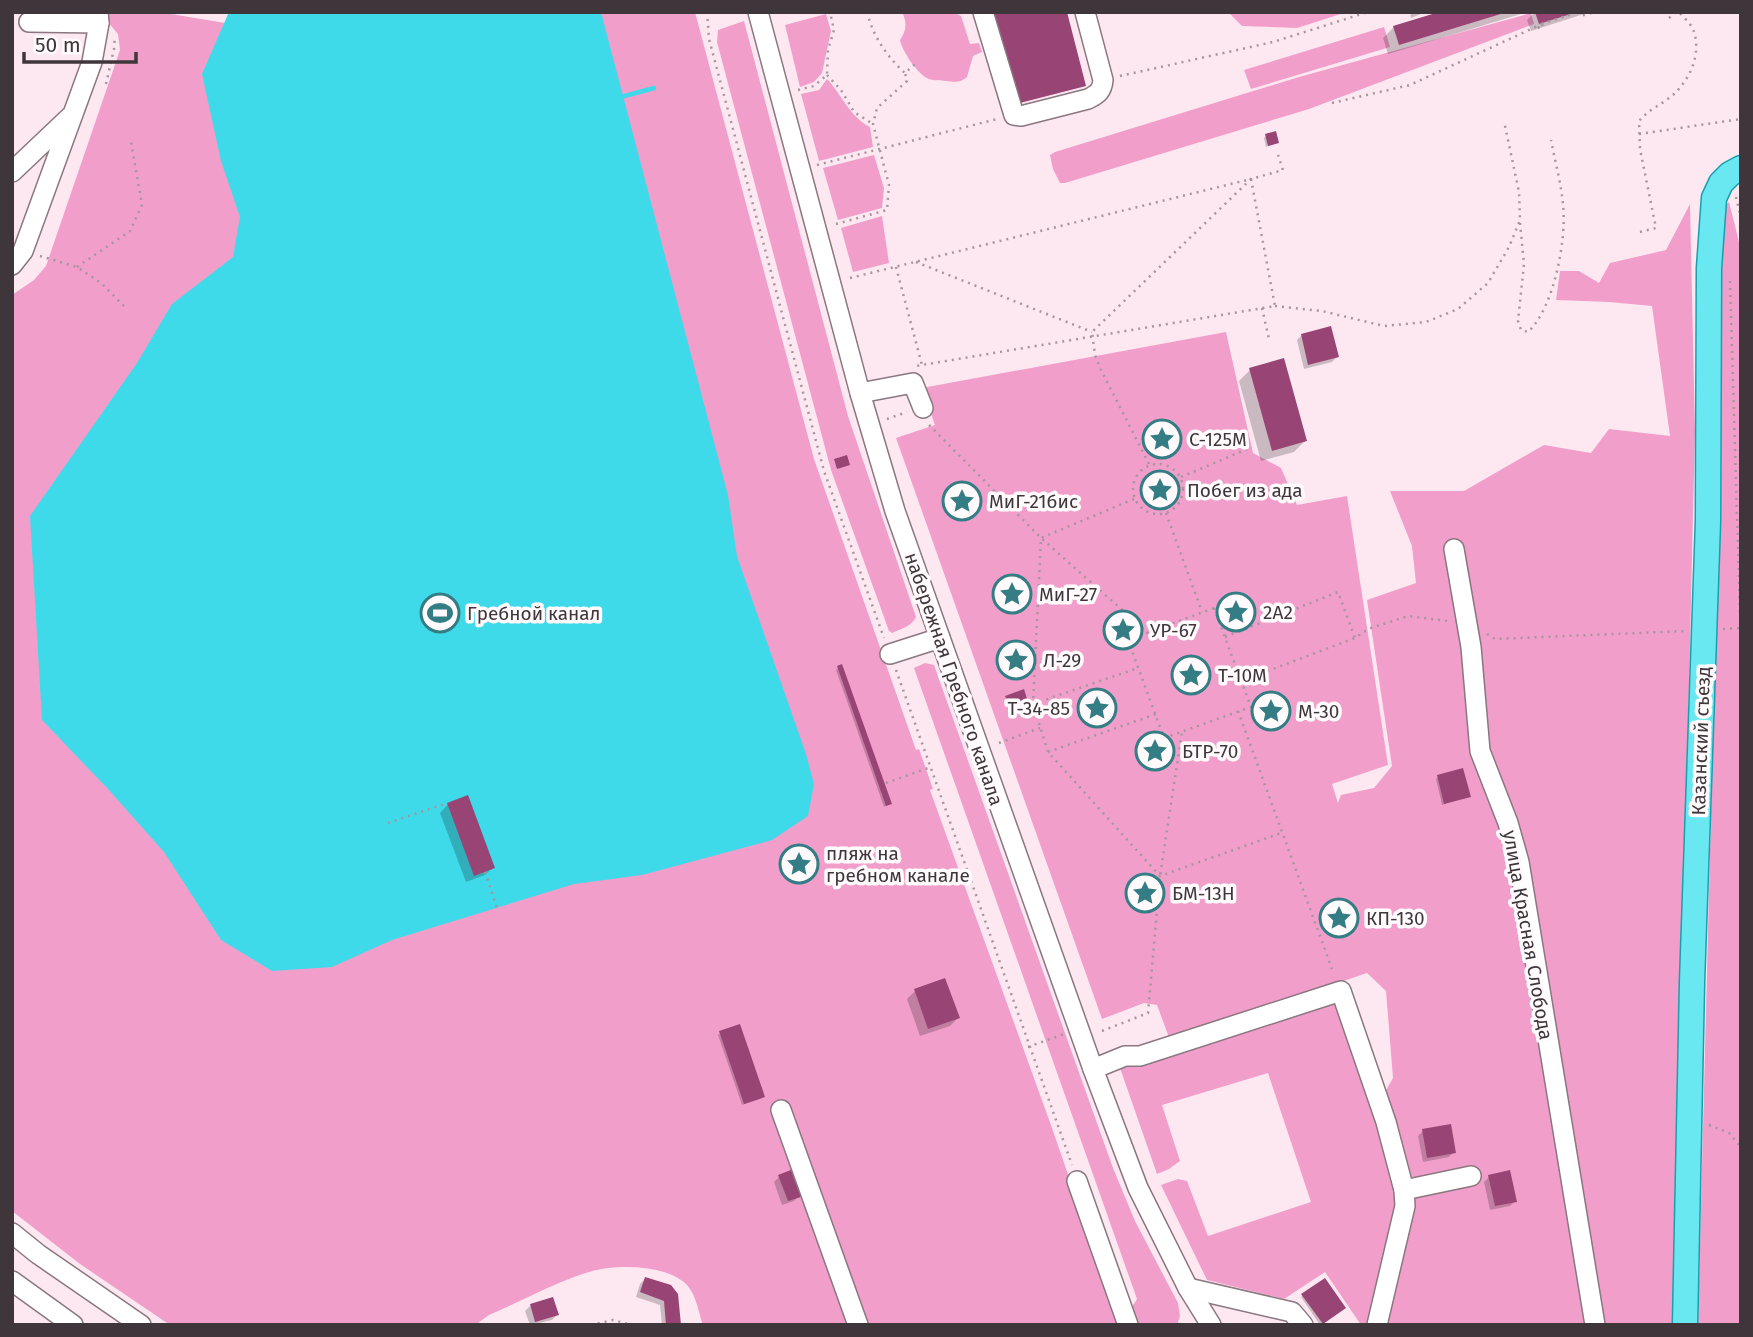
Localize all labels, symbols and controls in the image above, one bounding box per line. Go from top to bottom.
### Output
scale bar [24,21,136,65]
text: 50 m [35,32,81,58]
place icon: С-125М [1141,418,1183,460]
place label: С-125М [1189,428,1247,451]
place icon: Побег из ада [1139,469,1181,511]
place label: Побег из ада [1187,479,1303,502]
place icon: МиГ-21бис [941,480,983,522]
place label: МиГ-21бис [989,490,1078,513]
street label: набережная Гребного канала [900,549,1008,809]
place icon: МиГ-27 [991,573,1033,615]
place label: МиГ-27 [1039,583,1097,606]
place icon: 2А2 [1215,591,1257,633]
sports icon: Гребной канал [419,592,461,634]
place label: 2А2 [1263,601,1293,624]
place label: Гребной канал [467,602,601,625]
place icon: УР-67 [1102,609,1144,651]
place label: УР-67 [1150,619,1197,642]
place icon: Л-29 [995,639,1037,681]
place label: Л-29 [1043,649,1081,672]
place icon: Т-10М [1170,654,1212,696]
place label: Т-10М [1218,664,1267,687]
street label: Казанский съезд [1687,666,1715,816]
place icon: T-34-85 [1076,687,1118,729]
place icon: М-30 [1250,690,1292,732]
place label: T-34-85 [1007,697,1070,720]
place label: М-30 [1298,700,1339,723]
place icon: БТР-70 [1134,730,1176,772]
place label: БТР-70 [1182,740,1238,763]
street label: улица Красная Слобода [1498,828,1558,1042]
place label: пляж на гребном канале [826,842,970,887]
place icon: пляж на гребном канале [778,843,820,885]
place icon: БМ-13Н [1124,872,1166,914]
place label: БМ-13Н [1172,882,1235,905]
place icon: КП-130 [1318,897,1360,939]
place label: КП-130 [1366,907,1425,930]

